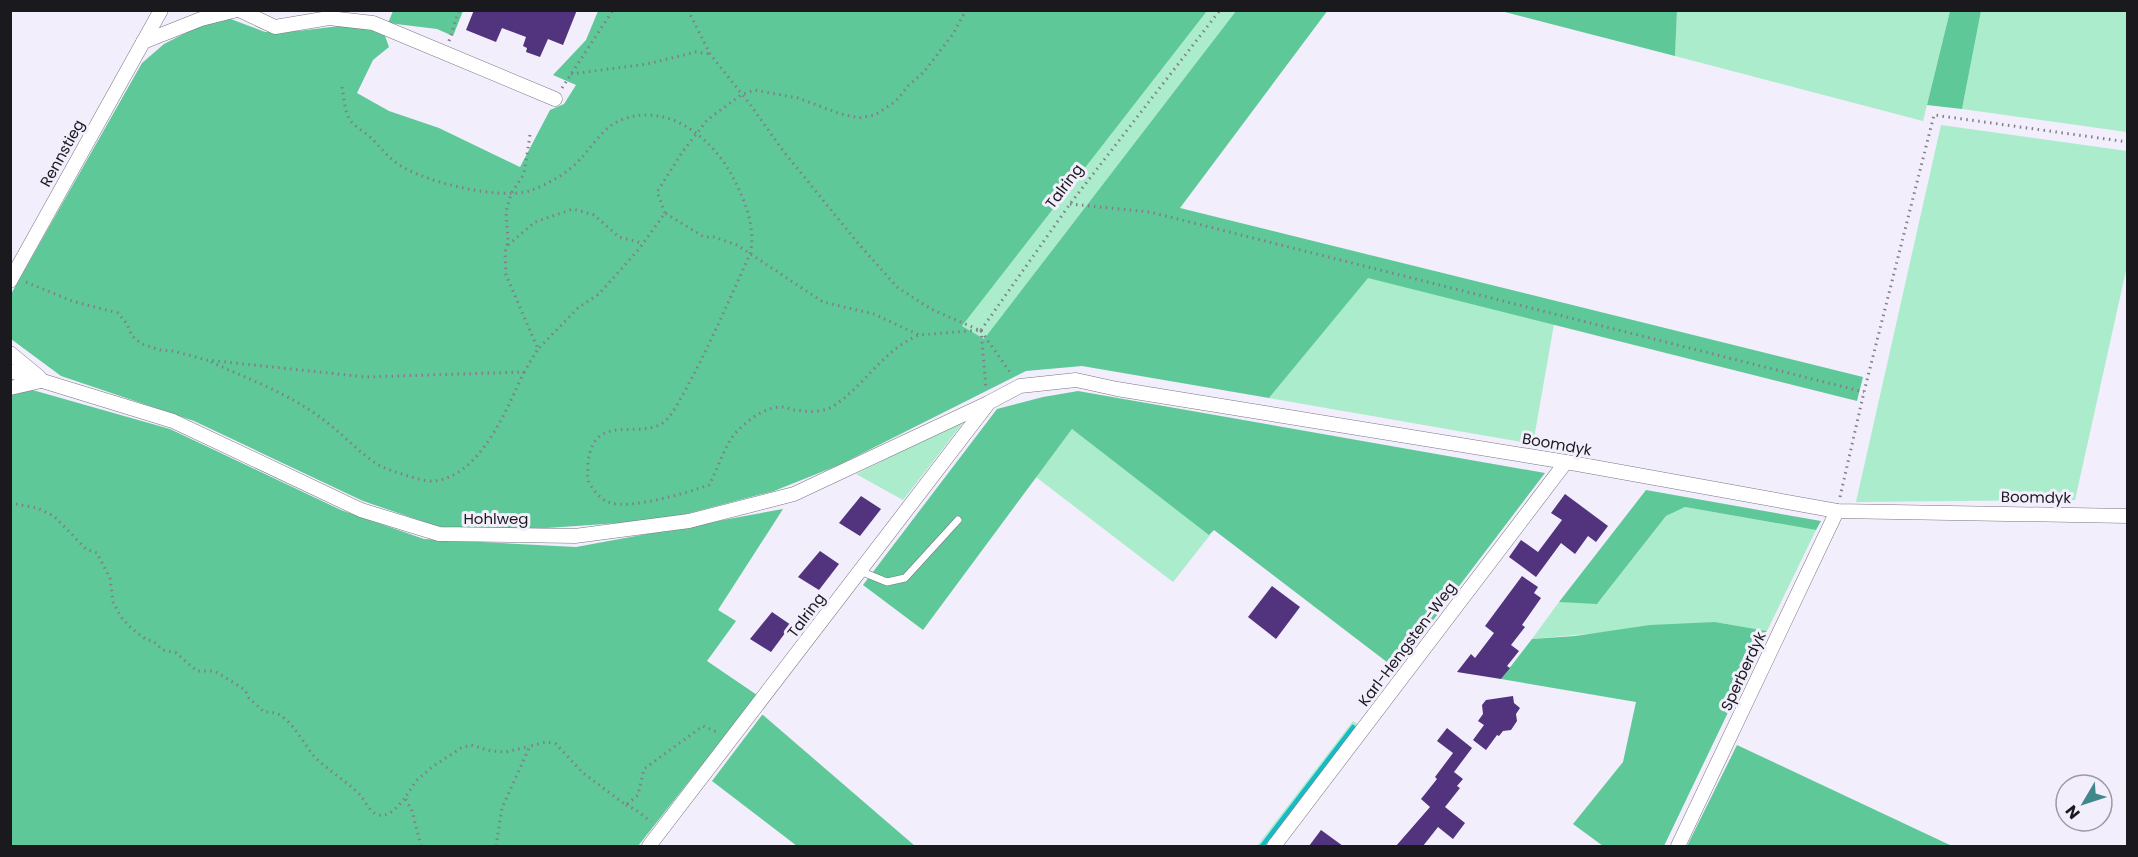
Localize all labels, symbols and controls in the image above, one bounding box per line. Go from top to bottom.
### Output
street label: Rennstieg [35,116,89,190]
street label: Talring [1040,159,1088,213]
street label: Boomdyk [1521,428,1594,460]
street label: Boomdyk [2001,486,2072,508]
street label: Hohlweg [463,508,529,529]
street label: Karl-Hengsten-Weg [1353,578,1461,710]
street label: Talring [782,588,830,642]
street label: Sperberdyk [1715,628,1771,714]
north arrow [2054,773,2114,833]
text: N [2060,800,2085,824]

